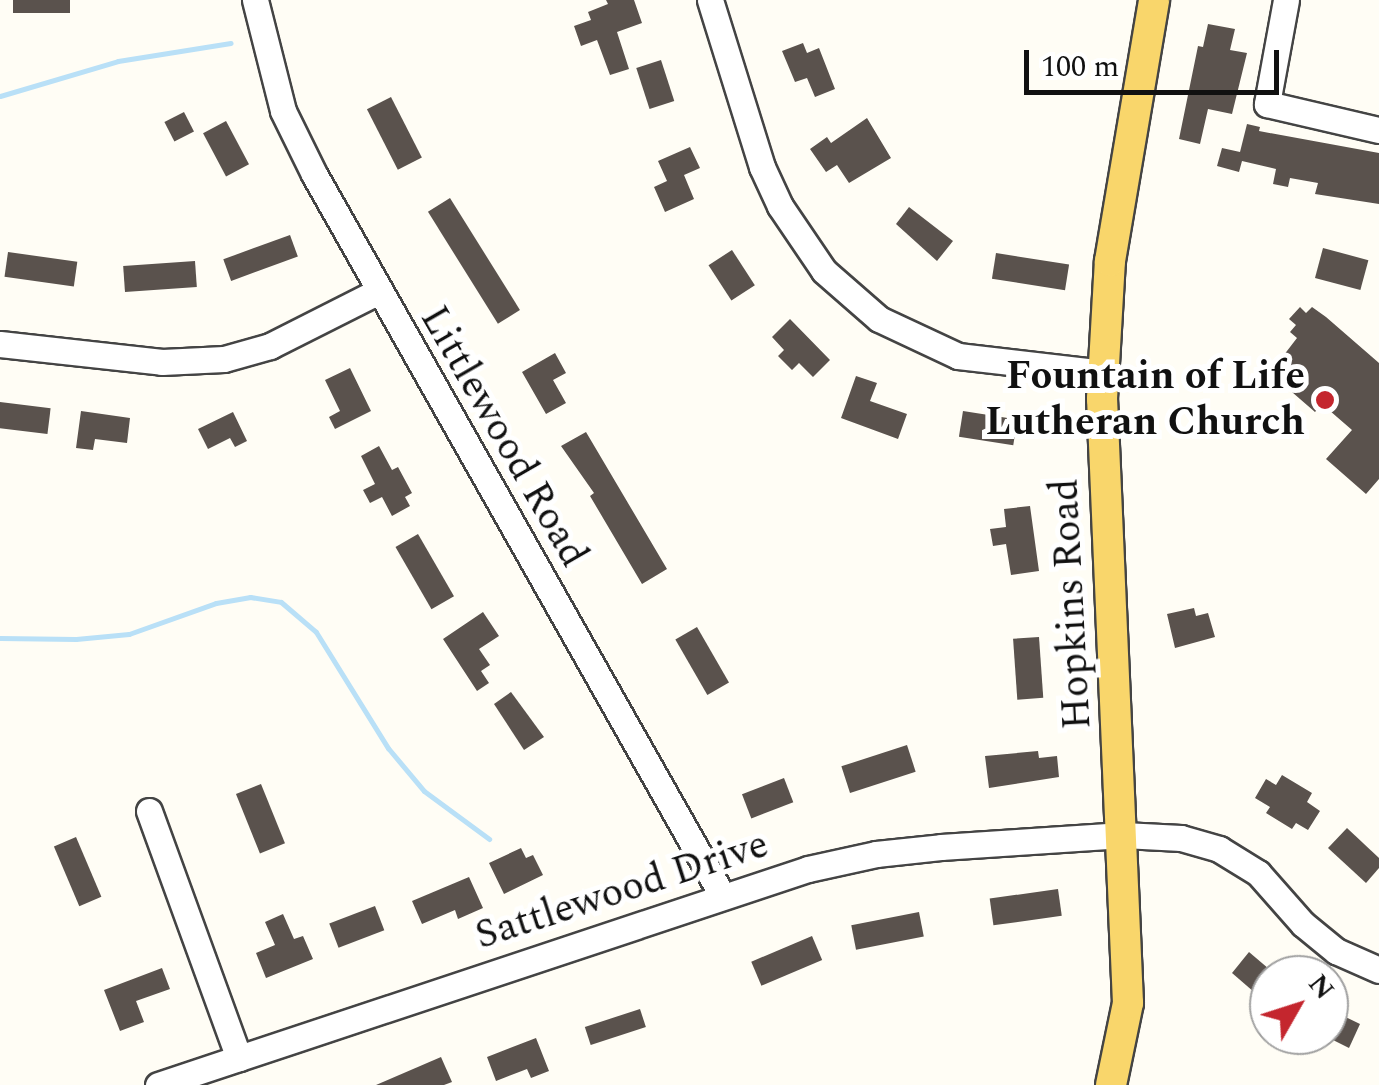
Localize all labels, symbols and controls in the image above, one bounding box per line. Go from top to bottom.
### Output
scale bar [1029,30,1284,92]
text: 100 m [1041,44,1119,90]
street label: Littlewood Road [409,298,597,576]
place label: Fountain of Life Lutheran Church [985,353,1305,447]
marker: Fountain of Life Lutheran Church [1314,389,1336,411]
street label: Hopkins Road [1041,477,1103,731]
street label: Sattlewood Drive [470,821,774,961]
north arrow [1249,955,1349,1055]
text: N [1297,965,1345,1009]

